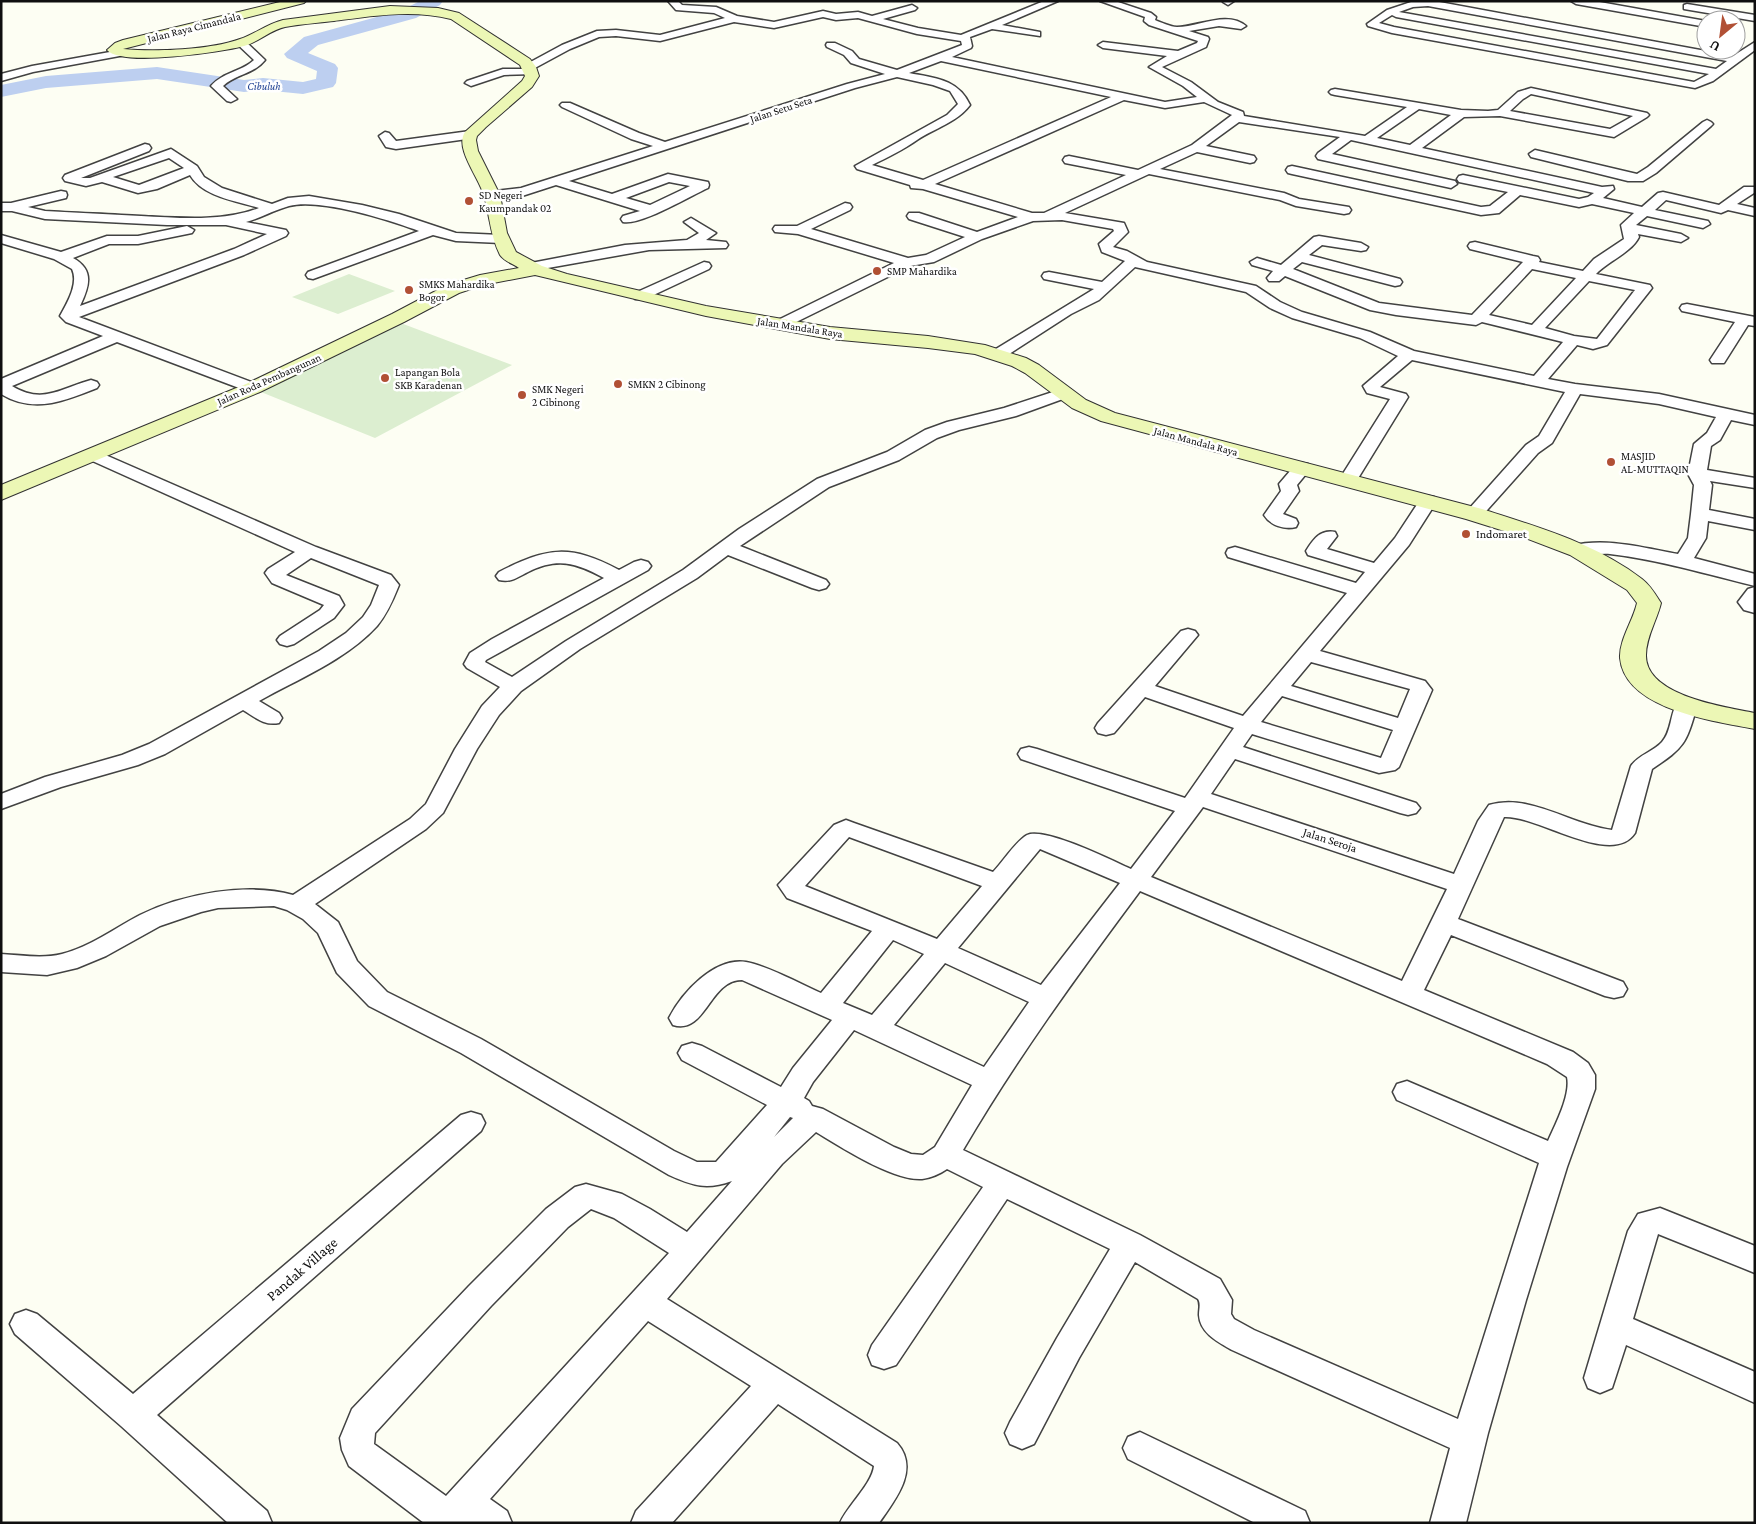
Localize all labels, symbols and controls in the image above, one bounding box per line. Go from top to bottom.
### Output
street label: Jalan Raya Cimandala [145,10,242,46]
north arrow [1696,10,1746,60]
text: U [1706,37,1723,56]
water label: Cibuluh [247,80,281,92]
street label: Jalan Setu Seta [748,93,814,126]
place label: SD Negeri Kaumpandak 02 [479,189,551,215]
marker: SD Negeri Kaumpandak 02 [463,195,475,207]
marker: SMP Mahardika [871,265,883,277]
place label: SMP Mahardika [887,265,957,277]
place label: SMKS Mahardika Bogor [419,278,495,304]
marker: SMKS Mahardika Bogor [403,284,415,296]
street label: Jalan Mandala Raya [755,314,844,341]
street label: Jalan Roda Pembangunan [214,351,323,409]
place label: Lapangan Bola SKB Karadenan [395,366,462,391]
marker: Lapangan Bola SKB Karadenan [379,372,391,384]
marker: SMKN 2 Cibinong [612,378,624,390]
place label: SMKN 2 Cibinong [628,378,706,391]
place label: SMK Negeri 2 Cibinong [532,383,584,409]
marker: SMK Negeri 2 Cibinong [516,389,528,401]
street label: Jalan Mandala Raya [1151,424,1239,459]
place label: MASJID AL-MUTTAQIN [1621,450,1689,475]
marker: MASJID AL-MUTTAQIN [1605,456,1617,468]
place label: Indomaret [1476,527,1528,541]
marker: Indomaret [1460,528,1472,540]
street label: Jalan Seroja [1300,824,1359,855]
street label: Pandak Village [264,1234,341,1305]

